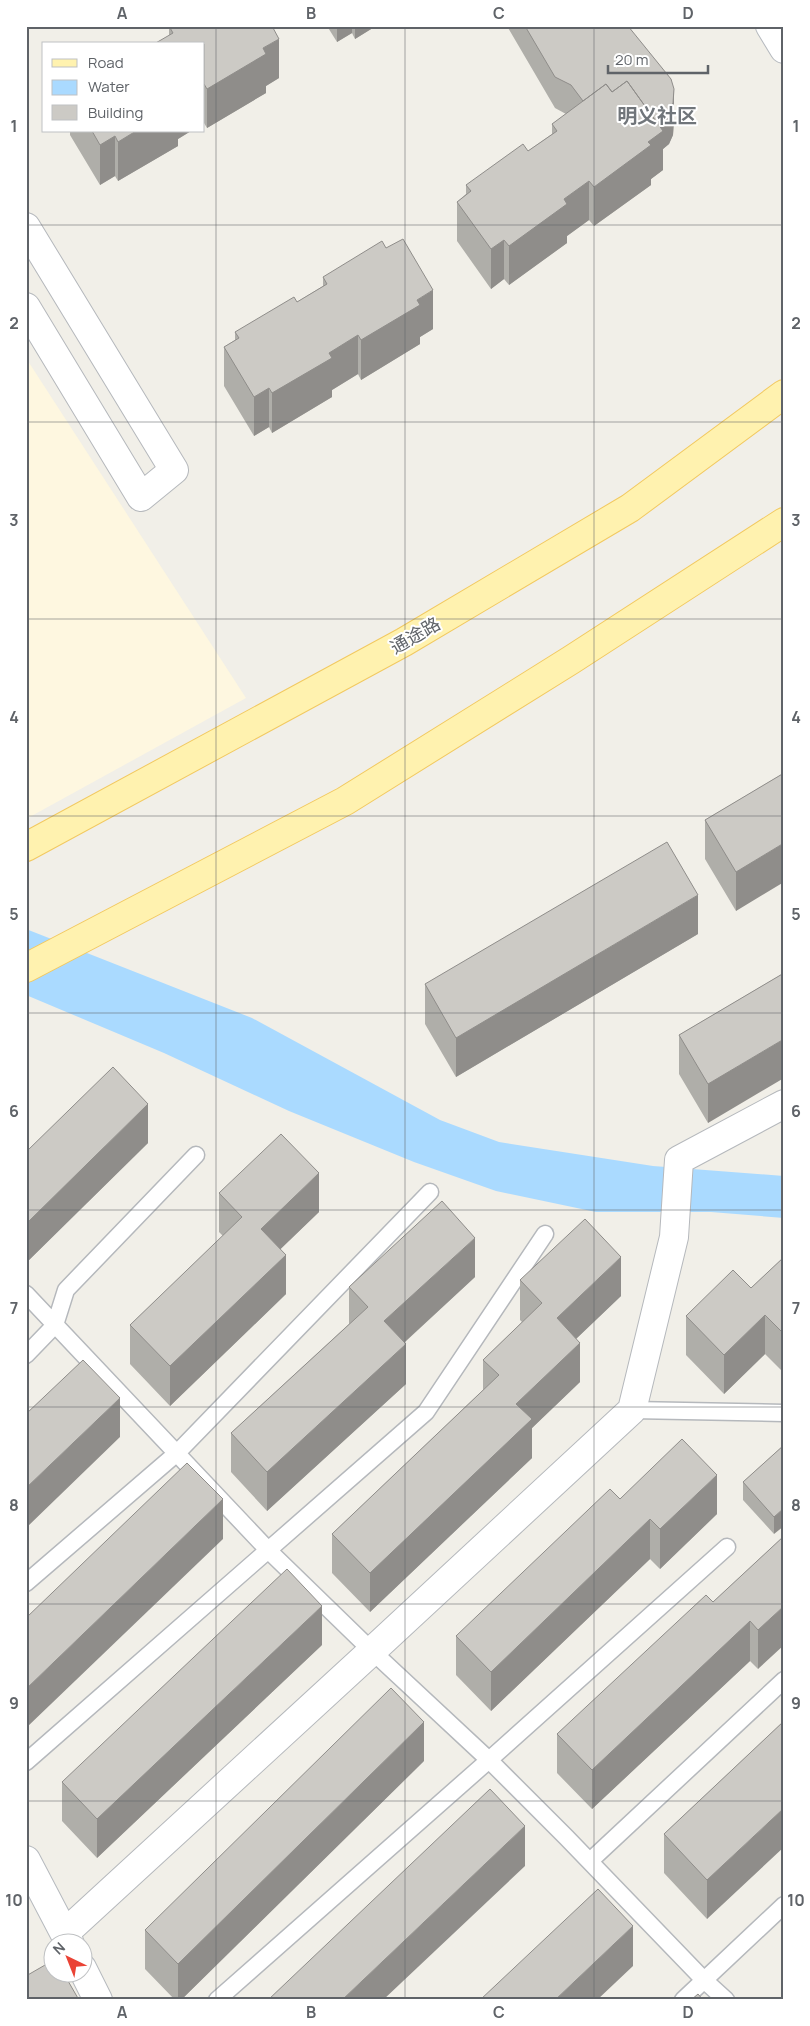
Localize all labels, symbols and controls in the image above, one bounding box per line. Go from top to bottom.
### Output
text: A [117,2,128,24]
text: B [306,2,316,24]
text: C [493,2,505,24]
text: D [682,2,694,24]
legend [42,42,205,132]
scale bar [608,42,708,74]
text: 20 m [615,49,648,70]
text: Road [88,52,124,73]
text: Water [88,76,130,97]
text: Building [88,102,143,123]
district label: 明义社区 [617,102,697,129]
text: 1 [10,115,18,137]
text: 1 [792,115,800,137]
text: 2 [9,312,19,334]
text: 2 [791,312,801,334]
text: 3 [9,509,19,531]
text: 3 [791,509,801,531]
street label: 通途路 [386,611,444,659]
text: 4 [9,706,19,728]
text: 4 [791,706,801,728]
text: 5 [9,903,19,925]
text: 5 [791,903,801,925]
text: 6 [9,1100,19,1122]
text: 6 [791,1100,801,1122]
text: 7 [10,1297,18,1319]
text: 7 [792,1297,800,1319]
text: 8 [9,1494,19,1516]
text: 8 [791,1494,801,1516]
text: 9 [9,1692,19,1714]
text: 9 [791,1692,801,1714]
text: 10 [5,1889,23,1911]
text: 10 [787,1889,805,1911]
north arrow [42,1934,92,1984]
text: N [49,1938,69,1959]
text: A [117,2001,128,2023]
text: B [306,2001,316,2023]
text: C [493,2001,505,2023]
text: D [682,2001,694,2023]

